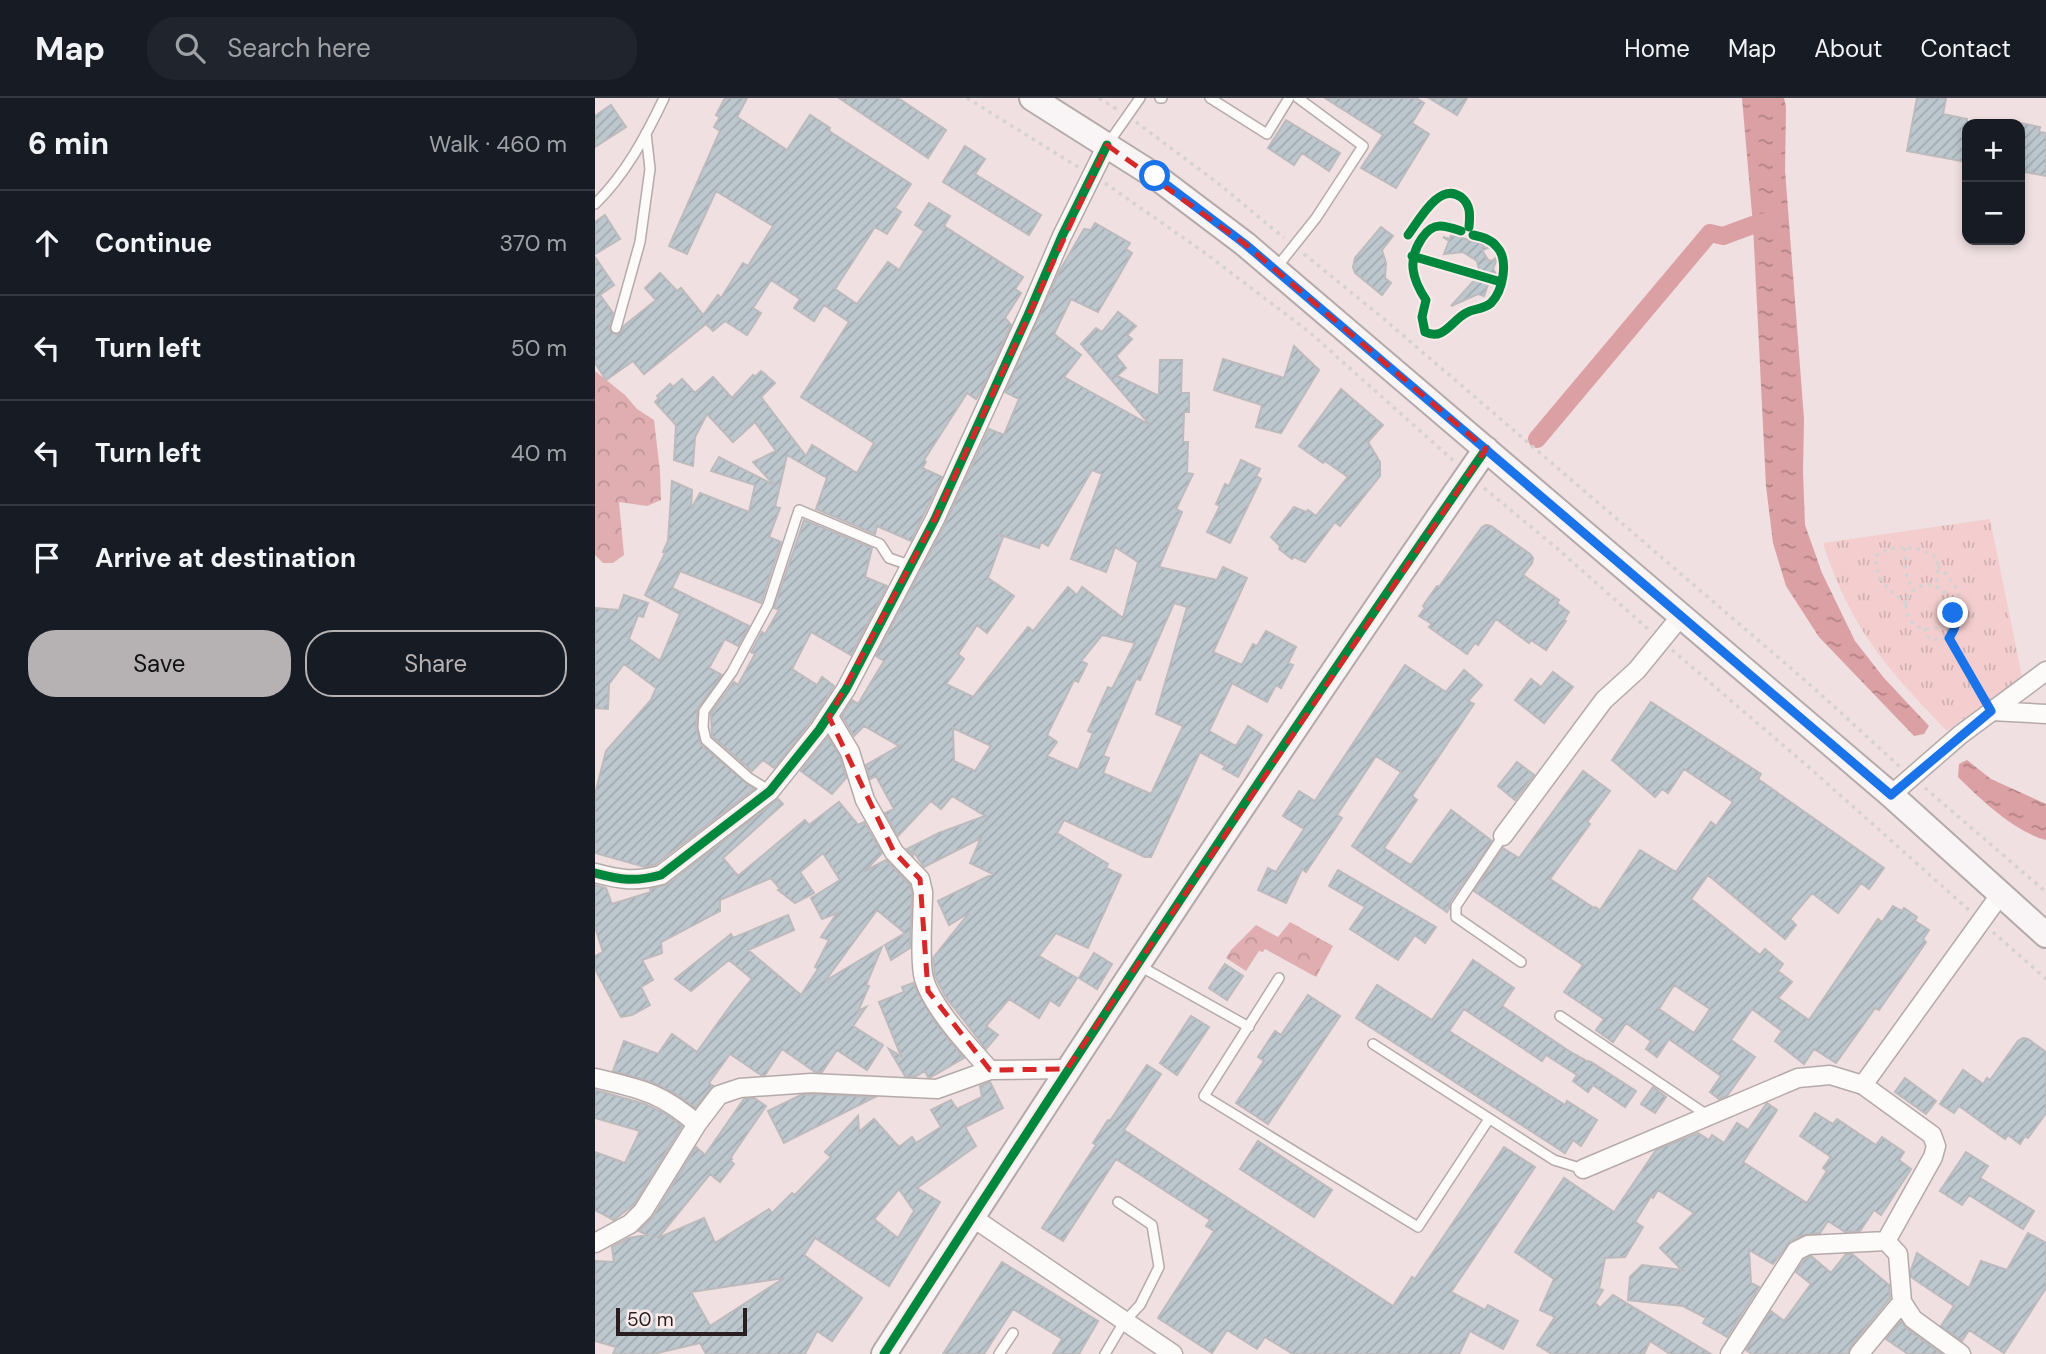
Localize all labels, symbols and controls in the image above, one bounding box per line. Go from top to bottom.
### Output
search box [147,17,637,80]
text: Map [35,27,105,70]
icon: search [171,29,209,67]
text: Search here [227,31,371,65]
text: Home [1624,33,1690,64]
text: Map [1728,33,1776,64]
text: About [1814,33,1883,64]
text: Contact [1921,33,2011,64]
map controls [1962,119,2025,245]
button: + [1962,119,2025,182]
text: 6 min [28,124,109,163]
text: Walk · 460 m [429,129,567,159]
route start [1139,160,1170,191]
button: − [1962,182,2025,245]
icon: ahead [28,224,66,262]
text: Continue [95,226,212,260]
text: 370 m [499,228,567,258]
icon: left [28,329,66,367]
text: Turn left [95,331,202,365]
text: 50 m [511,333,567,363]
icon: left [28,434,66,472]
text: Turn left [95,436,202,470]
text: 40 m [511,438,567,468]
icon: arrive [28,539,66,577]
text: Arrive at destination [95,541,356,575]
route end [1937,597,1968,628]
button: Save [28,630,291,697]
button: Share [305,630,567,697]
scale bar [616,1305,747,1337]
text: 50 m [627,1307,674,1332]

